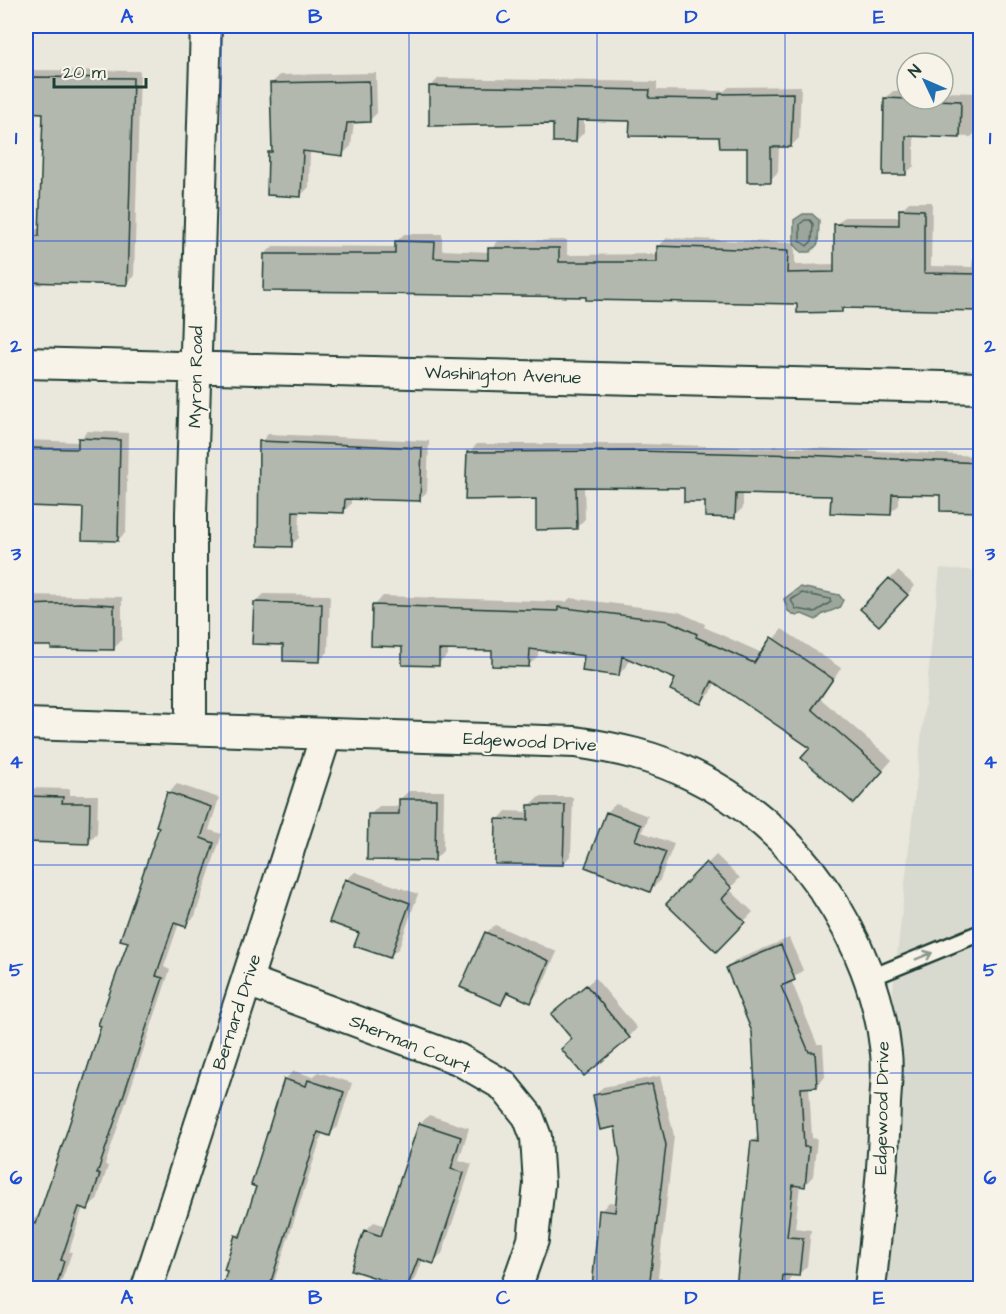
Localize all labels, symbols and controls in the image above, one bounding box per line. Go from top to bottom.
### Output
text: A [121,3,134,31]
text: B [308,3,323,31]
text: C [496,3,511,31]
text: D [685,3,698,31]
text: E [873,3,885,31]
scale bar [54,51,146,89]
north arrow [895,51,955,111]
text: 20 m [63,60,106,85]
text: N [904,60,926,83]
text: 1 [15,124,18,152]
text: 1 [989,124,992,152]
street label: Myron Road [183,326,210,428]
text: 2 [9,332,22,360]
text: 2 [983,332,996,360]
street label: Washington Avenue [424,360,582,391]
text: 3 [10,540,22,568]
text: 3 [984,540,996,568]
street label: Edgewood Drive [463,726,598,759]
text: 4 [9,748,23,776]
text: 4 [983,748,997,776]
one-way arrow [914,950,933,961]
street label: Bernard Drive [207,951,268,1073]
text: 5 [9,956,24,984]
text: 5 [983,956,998,984]
street label: Sherman Court [346,1008,475,1080]
street label: Edgewood Drive [868,1041,897,1175]
text: 6 [10,1164,23,1192]
text: 6 [984,1164,997,1192]
text: A [121,1284,134,1312]
text: B [308,1284,323,1312]
text: C [496,1284,511,1312]
text: D [685,1284,698,1312]
text: E [873,1284,885,1312]

